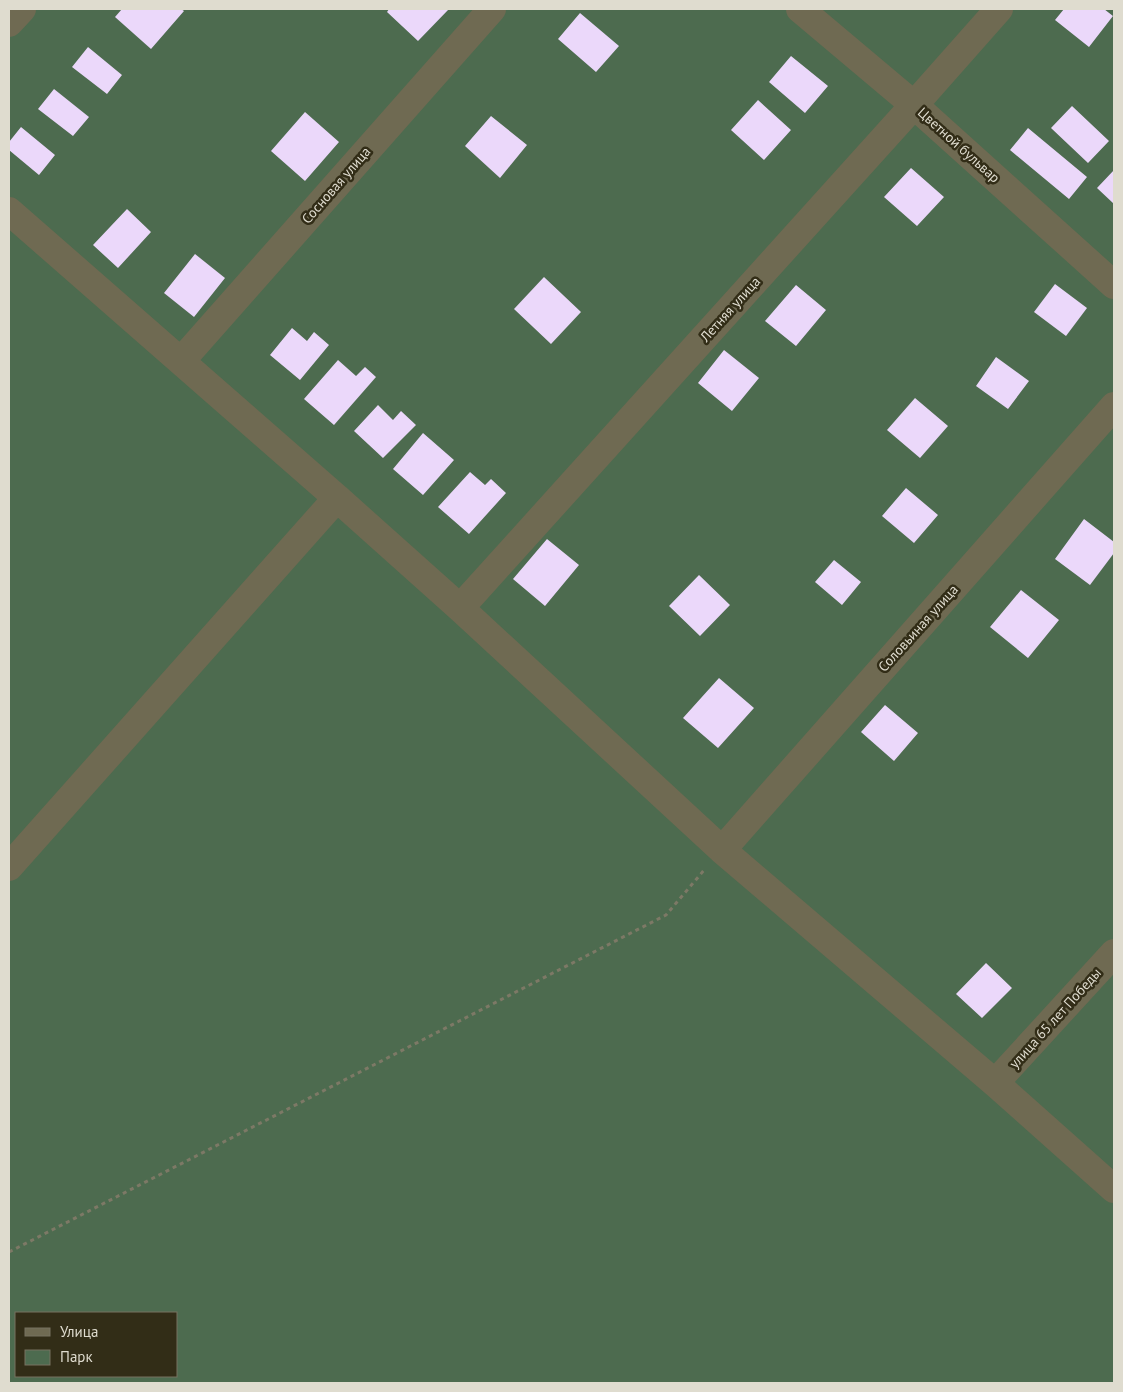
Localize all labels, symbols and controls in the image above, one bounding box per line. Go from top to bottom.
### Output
street label: Цветной бульвар [914,103,1004,187]
street label: Сосновая улица [298,143,374,227]
street label: Летняя улица [695,273,764,346]
street label: Соловьиная улица [874,581,962,675]
street label: улица 65 лет Победы [1005,964,1105,1072]
legend [15,1312,178,1377]
text: Улица [60,1322,98,1341]
text: Парк [60,1347,93,1366]

